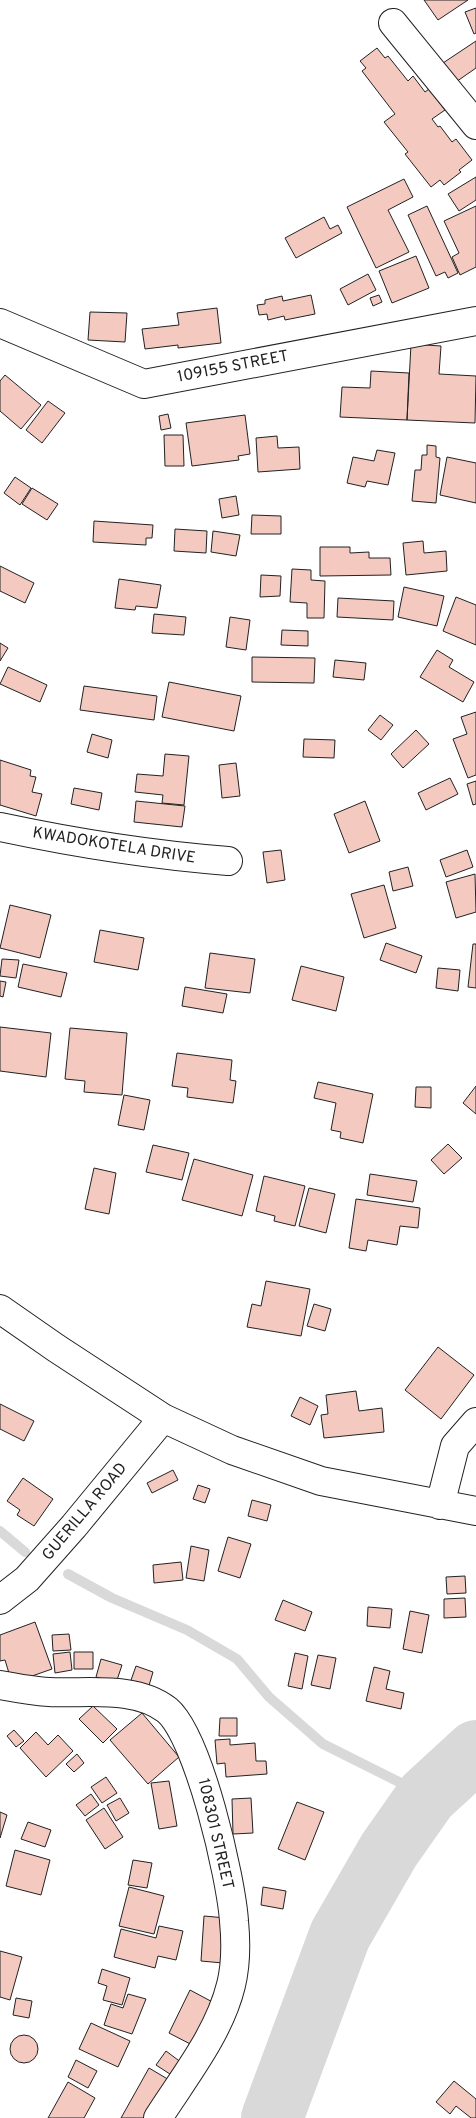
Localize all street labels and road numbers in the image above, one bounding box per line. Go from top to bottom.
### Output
street label: 109155 STREET [176,346,290,388]
street label: KWADOKOTELA DRIVE [31,823,197,869]
street label: GUERILLA ROAD [38,1459,132,1565]
street label: 108301 STREET [193,1777,237,1891]

